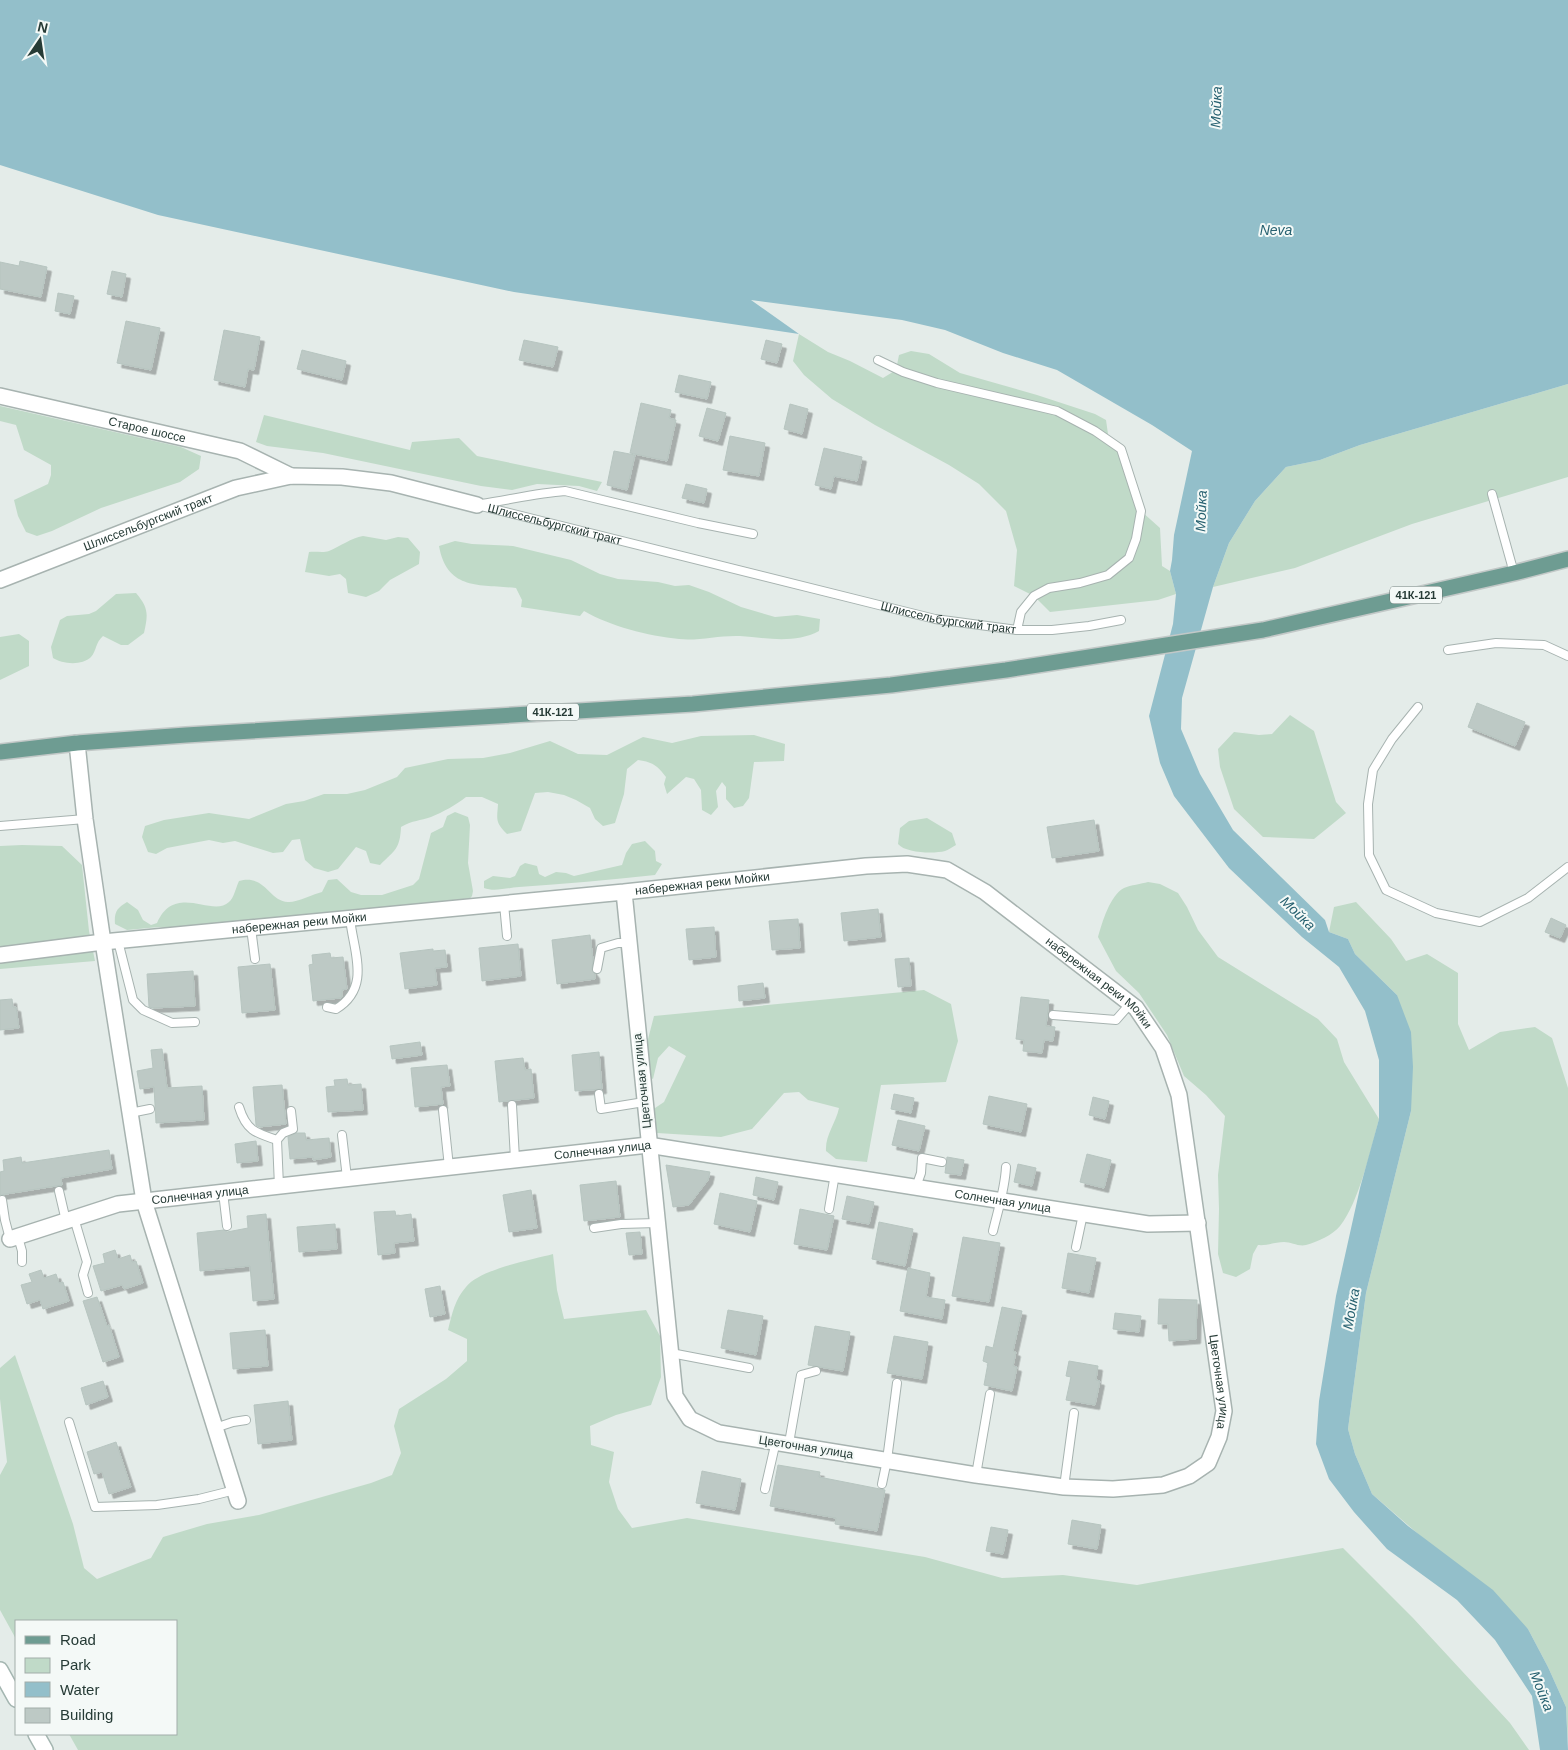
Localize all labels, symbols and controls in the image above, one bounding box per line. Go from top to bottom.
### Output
north arrow [15,15,65,65]
text: N [36,18,50,36]
water label: Мойка [1207,86,1225,128]
water label: Neva [1260,222,1293,238]
street label: Старое шоссе [107,414,188,445]
water label: Мойка [1192,490,1210,532]
street label: Шлиссельбургский тракт [82,491,215,554]
street label: Шлиссельбургский тракт [486,501,623,548]
road number: 41К-121 [1390,586,1442,604]
street label: Шлиссельбургский тракт [879,599,1017,637]
road number: 41К-121 [527,704,579,720]
street label: набережная реки Мойки [634,869,770,898]
water label: Мойка [1277,893,1319,933]
street label: набережная реки Мойки [231,910,367,937]
street label: набережная реки Мойки [1043,934,1155,1031]
street label: Цветочная улица [630,1032,654,1129]
street label: Солнечная улица [553,1138,652,1162]
street label: Солнечная улица [151,1182,249,1207]
street label: Солнечная улица [954,1187,1052,1216]
water label: Мойка [1340,1287,1363,1331]
street label: Цветочная улица [1206,1333,1231,1431]
street label: Цветочная улица [758,1433,855,1461]
legend [15,1620,178,1735]
text: Road [60,1631,96,1648]
text: Park [60,1656,91,1673]
water label: Мойка [1527,1669,1557,1713]
text: Water [60,1681,99,1698]
text: Building [60,1706,113,1723]

